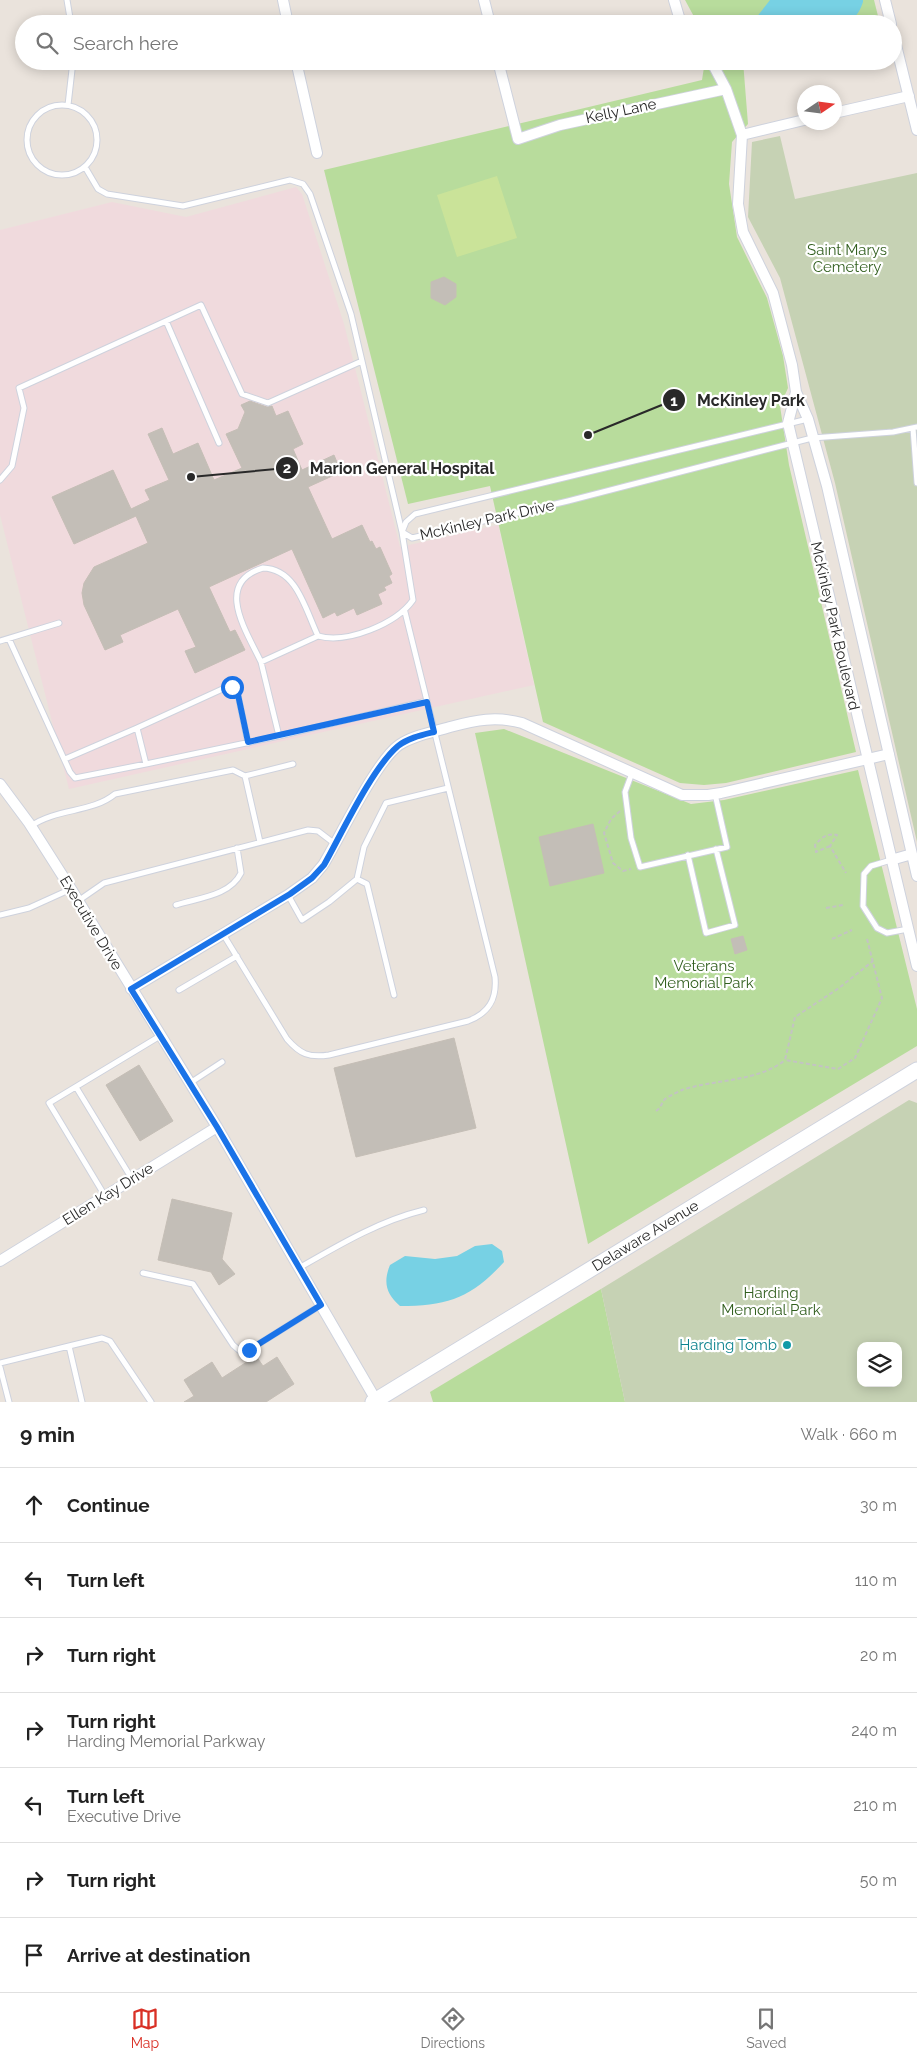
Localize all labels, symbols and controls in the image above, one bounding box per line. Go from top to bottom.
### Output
search box [15,15,902,70]
icon: search [33,29,61,57]
text: Search here [73,32,179,54]
north arrow [797,85,842,130]
street label: Kelly Lane [584,95,658,127]
park label: Saint Marys Cemetery [807,241,887,276]
callout: McKinley Park [662,385,815,416]
text: McKinley Park [697,391,805,410]
text: 1 [670,392,678,410]
callout: Marion General Hospital [275,452,505,483]
text: 2 [283,459,291,477]
text: Marion General Hospital [310,459,495,478]
street label: McKinley Park Drive [418,496,556,544]
street label: McKinley Park Boulevard [807,540,863,712]
route start [221,676,244,699]
street label: Executive Drive [56,873,126,974]
park label: Veterans Memorial Park [654,957,754,992]
street label: Ellen Kay Drive [59,1159,157,1229]
street label: Delaware Avenue [589,1196,702,1275]
park label: Harding Memorial Park [721,1284,821,1319]
place label: Harding Tomb [679,1336,777,1354]
route end [238,1339,261,1362]
marker: Harding Tomb [781,1339,793,1351]
map controls [857,1342,902,1387]
button: layers [857,1342,902,1387]
text: 9 min [20,1422,75,1447]
text: Walk · 660 m [801,1425,897,1444]
icon: ahead [20,1491,48,1519]
text: Continue [67,1494,150,1516]
text: 30 m [860,1496,897,1515]
icon: left [20,1566,48,1594]
text: Turn left [67,1569,144,1591]
text: 110 m [855,1571,897,1590]
icon: right [20,1641,48,1669]
text: Turn right [67,1644,156,1666]
text: 20 m [860,1646,897,1665]
text: Turn right [67,1710,156,1732]
icon: right [20,1716,48,1744]
text: 240 m [851,1721,897,1740]
text: Harding Memorial Parkway [67,1732,265,1751]
text: Turn left [67,1785,144,1807]
icon: left [20,1791,48,1819]
text: 210 m [853,1796,897,1815]
text: Executive Drive [67,1807,181,1826]
icon: right [20,1866,48,1894]
text: Turn right [67,1869,156,1891]
text: 50 m [860,1871,897,1890]
icon: arrive [20,1941,48,1969]
text: Arrive at destination [67,1944,251,1966]
tab: Map [131,2005,159,2051]
tab: Directions [420,2005,485,2051]
tab: Saved [746,2005,786,2051]

